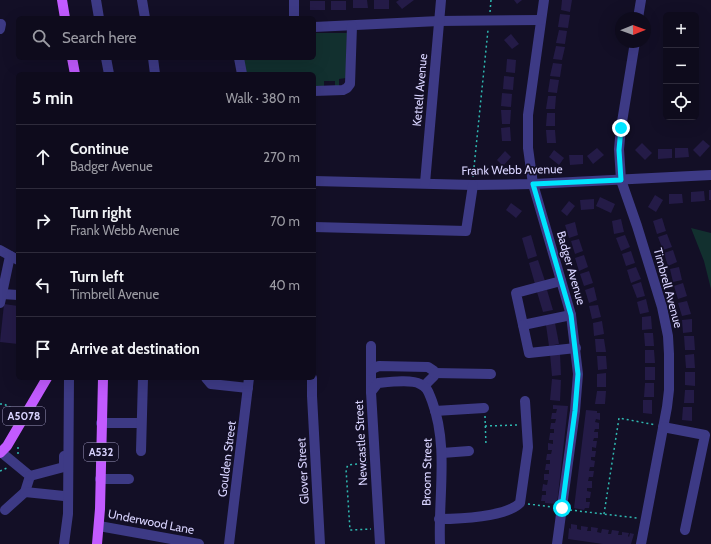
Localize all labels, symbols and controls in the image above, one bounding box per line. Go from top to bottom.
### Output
north arrow [615,12,651,48]
map controls [663,12,699,120]
button: + [663,12,699,48]
search box [16,16,316,60]
icon: search [30,27,52,49]
text: Search here [62,29,137,47]
button: − [663,48,699,84]
street label: Kettell Avenue [409,53,430,127]
button: locate [663,84,699,120]
text: 5 min [32,88,73,108]
text: Walk · 380 m [226,90,300,106]
route end [612,119,630,137]
text: Continue [70,140,129,158]
icon: ahead [32,146,54,168]
text: 270 m [263,149,300,165]
text: Badger Avenue [70,158,153,174]
street label: Frank Webb Avenue [461,161,563,178]
text: Turn right [70,204,131,222]
icon: right [32,210,54,232]
text: 70 m [270,213,300,229]
text: Frank Webb Avenue [70,222,180,238]
street label: Badger Avenue [554,229,589,307]
street label: Timbrell Avenue [651,246,686,330]
text: Turn left [70,268,124,286]
icon: left [32,274,54,296]
text: 40 m [269,277,300,293]
text: Timbrell Avenue [70,286,159,302]
icon: arrive [32,338,54,360]
text: Arrive at destination [70,340,200,358]
street label: Newcastle Street [351,400,370,486]
road number: A5078 [3,407,45,425]
street label: Goulden Street [214,420,239,498]
street label: Glover Street [293,437,312,505]
street label: Broom Street [418,438,435,506]
road number: A532 [84,443,118,461]
route start [553,499,571,517]
street label: Underwood Lane [107,506,196,537]

